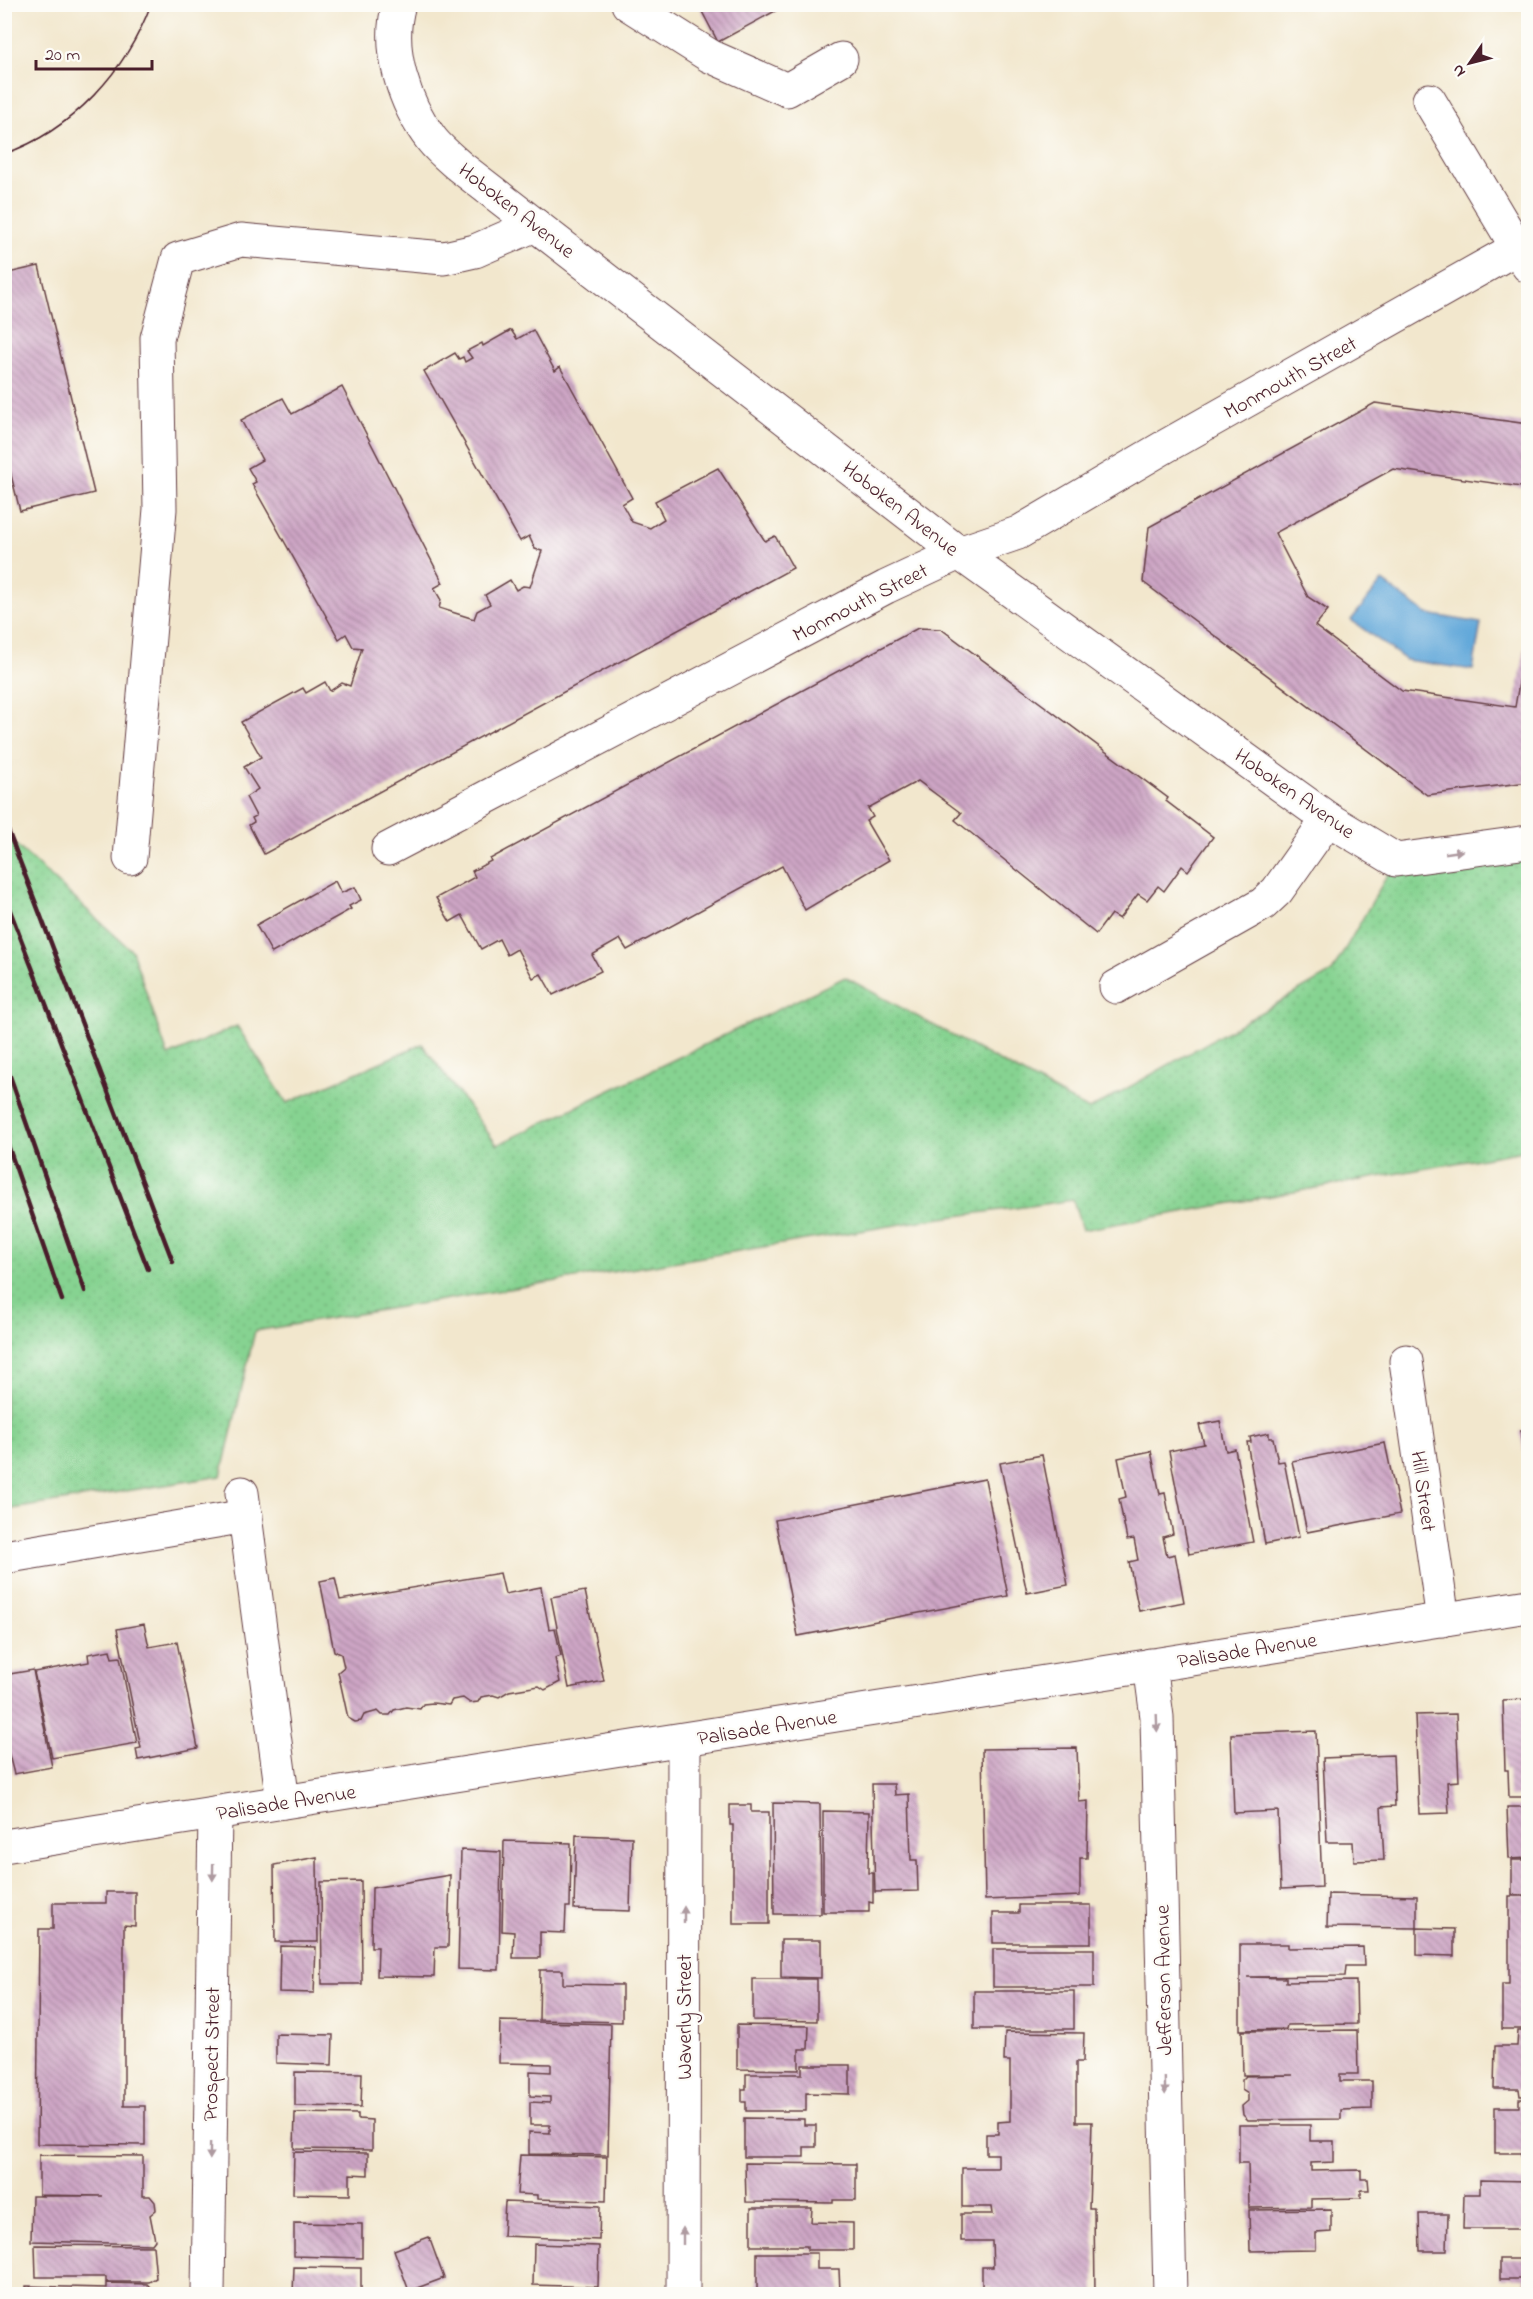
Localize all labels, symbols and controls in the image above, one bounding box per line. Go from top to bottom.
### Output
scale bar [36,33,152,71]
north arrow [1440,33,1500,93]
text: 20 m [45,43,80,69]
text: N [1446,59,1472,82]
street label: Hoboken Avenue [451,156,581,267]
street label: Monmouth Street [1219,330,1363,428]
street label: Hoboken Avenue [835,454,965,565]
street label: Monmouth Street [788,557,934,651]
street label: Hoboken Avenue [1228,742,1361,848]
one-way arrow [1444,848,1463,857]
street label: Hill Street [1402,1449,1443,1534]
street label: Palisade Avenue [1175,1626,1320,1678]
street label: Palisade Avenue [695,1703,840,1755]
one-way arrow [1153,1714,1162,1733]
street label: Palisade Avenue [214,1778,359,1830]
one-way arrow [209,1862,218,1881]
street label: Jefferson Avenue [1149,1904,1181,2056]
one-way arrow [679,1906,689,1925]
street label: Waverly Street [671,1954,703,2080]
street label: Prospect Street [197,1987,229,2121]
one-way arrow [1161,2077,1170,2096]
one-way arrow [205,2141,215,2160]
one-way arrow [678,2227,688,2246]

